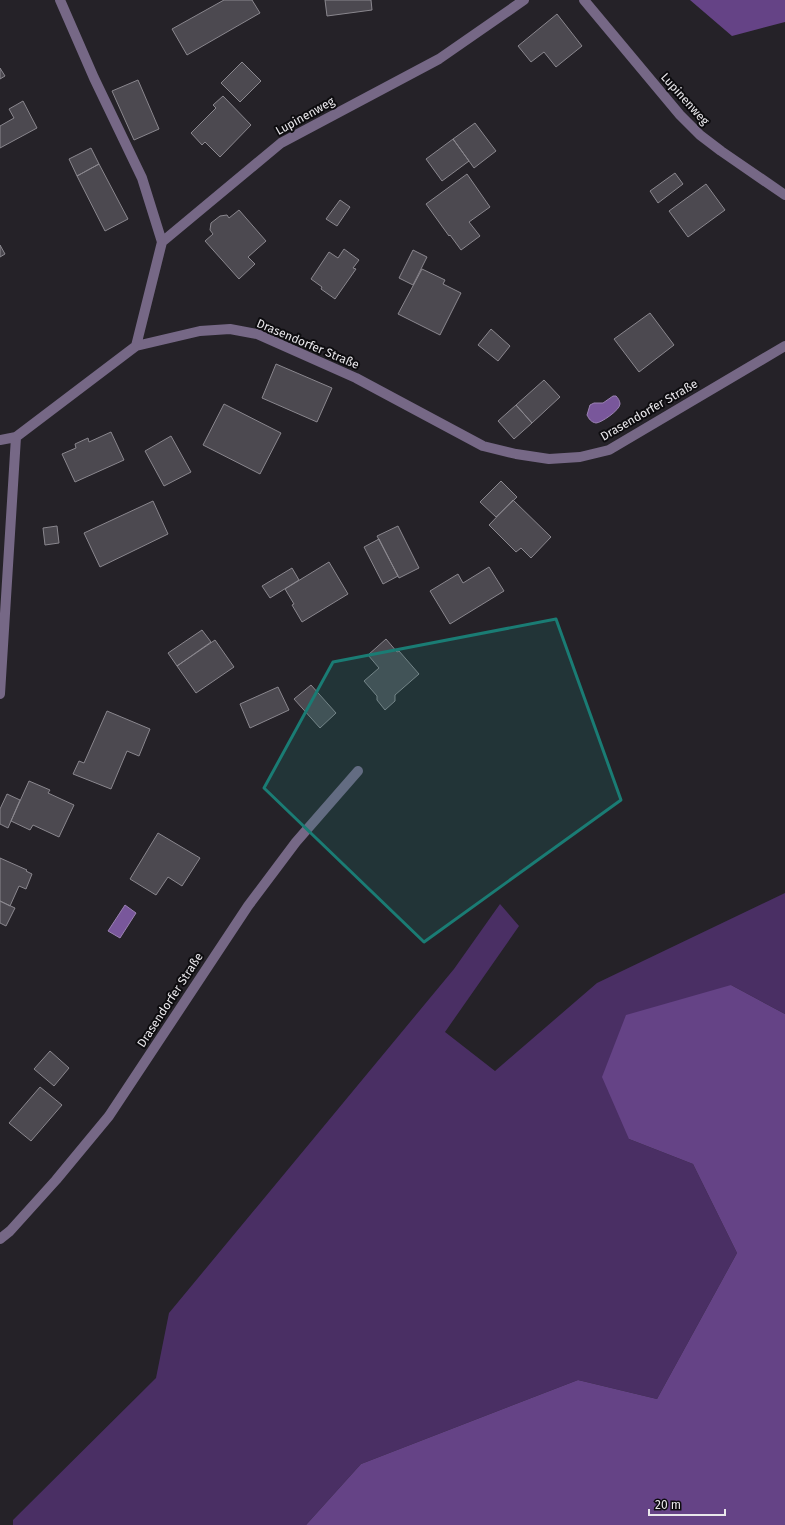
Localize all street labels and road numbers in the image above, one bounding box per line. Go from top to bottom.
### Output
street label: Lupinenweg [658,70,713,129]
street label: Lupinenweg [273,94,338,138]
street label: Drasendorfer Straße [255,316,361,372]
street label: Drasendorfer Straße [598,376,700,444]
street label: Drasendorfer Straße [134,950,206,1050]

